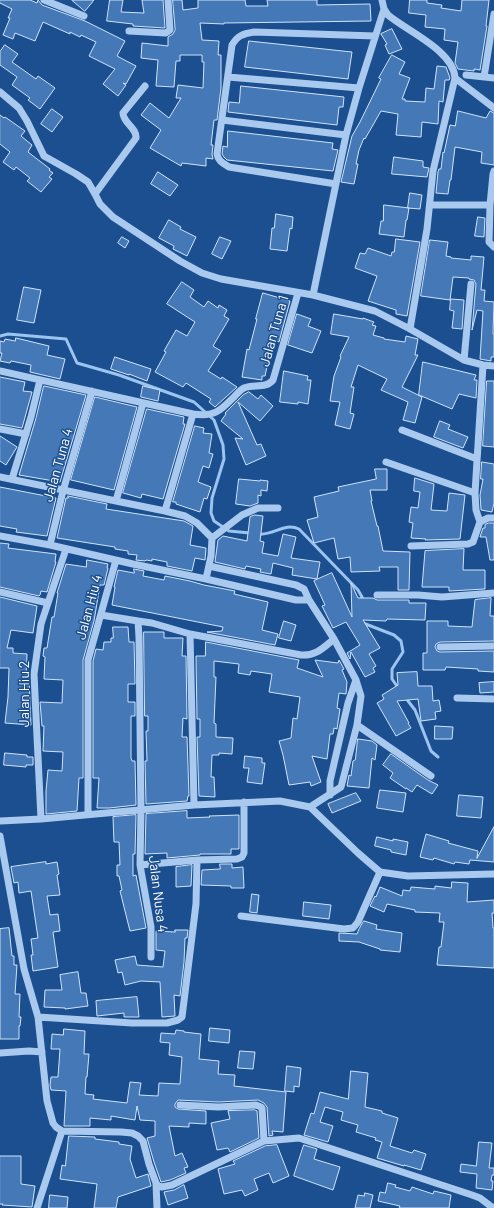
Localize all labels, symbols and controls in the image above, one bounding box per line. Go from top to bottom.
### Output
street label: Jalan Tuna 1 [256,293,292,369]
street label: Jalan Tuna 4 [39,426,77,504]
street label: Jalan Hiu 4 [72,573,106,641]
street label: Jalan Hiu 2 [16,661,32,727]
street label: Jalan Nusa 4 [145,855,171,933]

